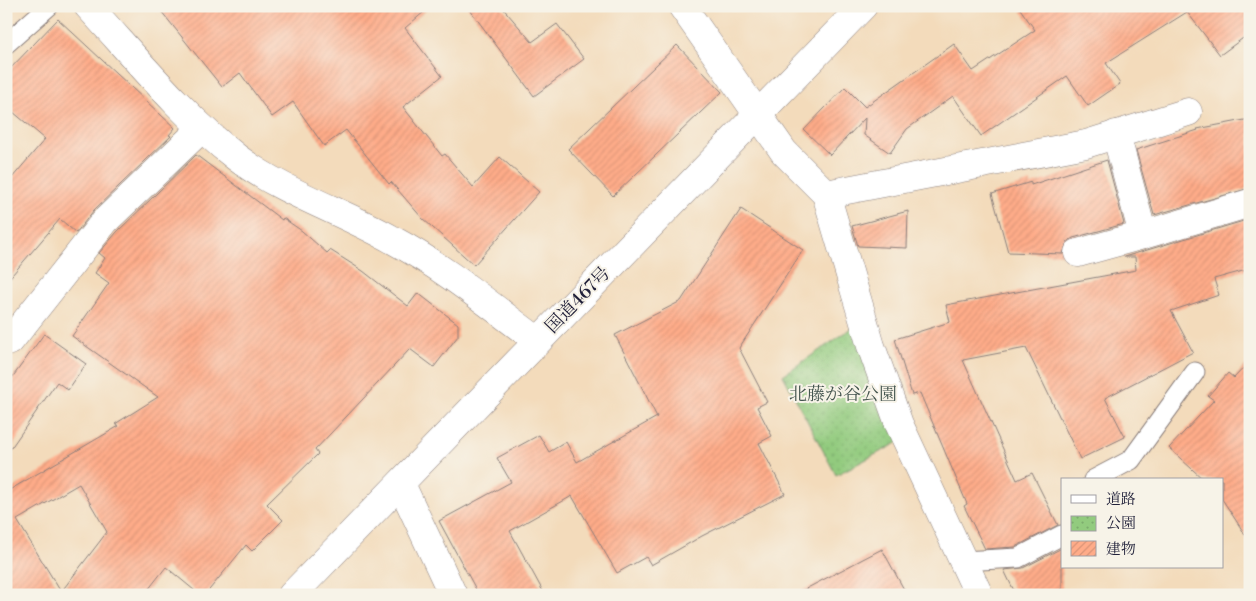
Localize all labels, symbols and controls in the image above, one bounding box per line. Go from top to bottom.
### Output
street label: 国道467号 [541,262,615,338]
park label: 北藤が谷公園 [789,383,897,406]
legend [1061,478,1224,568]
text: 道路 [1106,490,1136,509]
text: 公園 [1106,514,1136,533]
text: 建物 [1106,540,1136,559]

